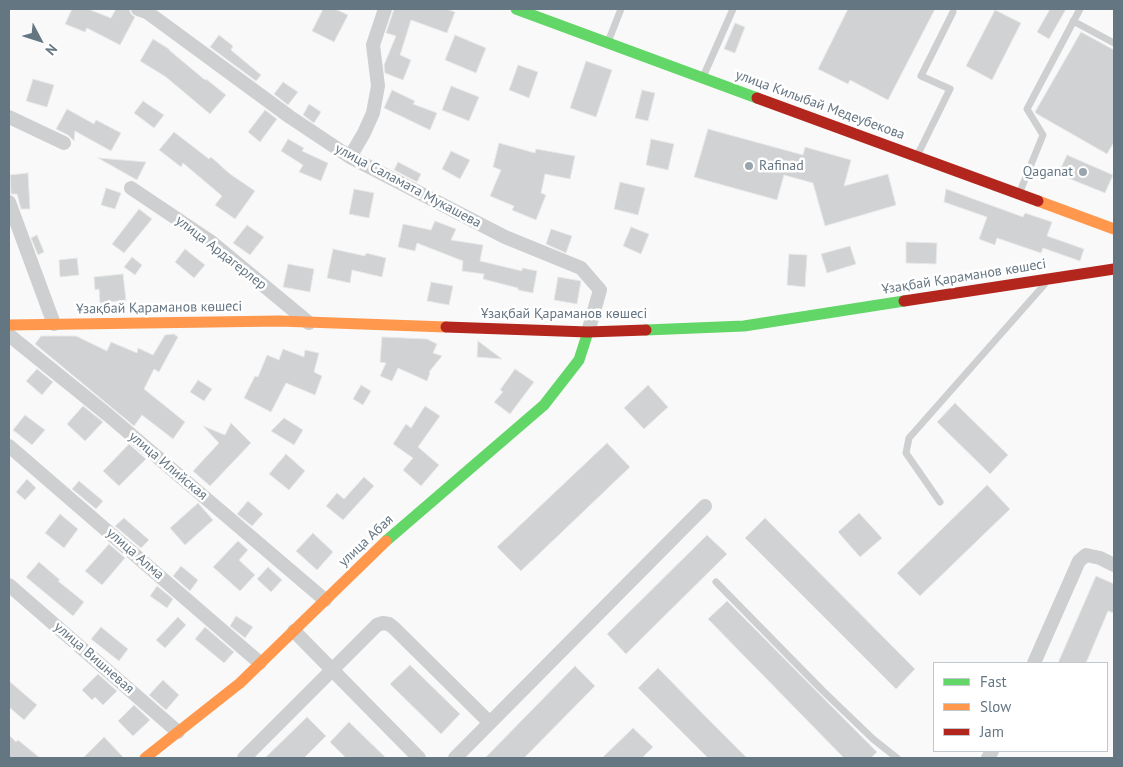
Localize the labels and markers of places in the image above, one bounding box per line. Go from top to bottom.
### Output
place label: Rafinad [759,158,804,174]
marker: Rafinad [743,160,755,172]
place label: Qaganat [1023,164,1073,180]
marker: Qaganat [1077,166,1089,178]

